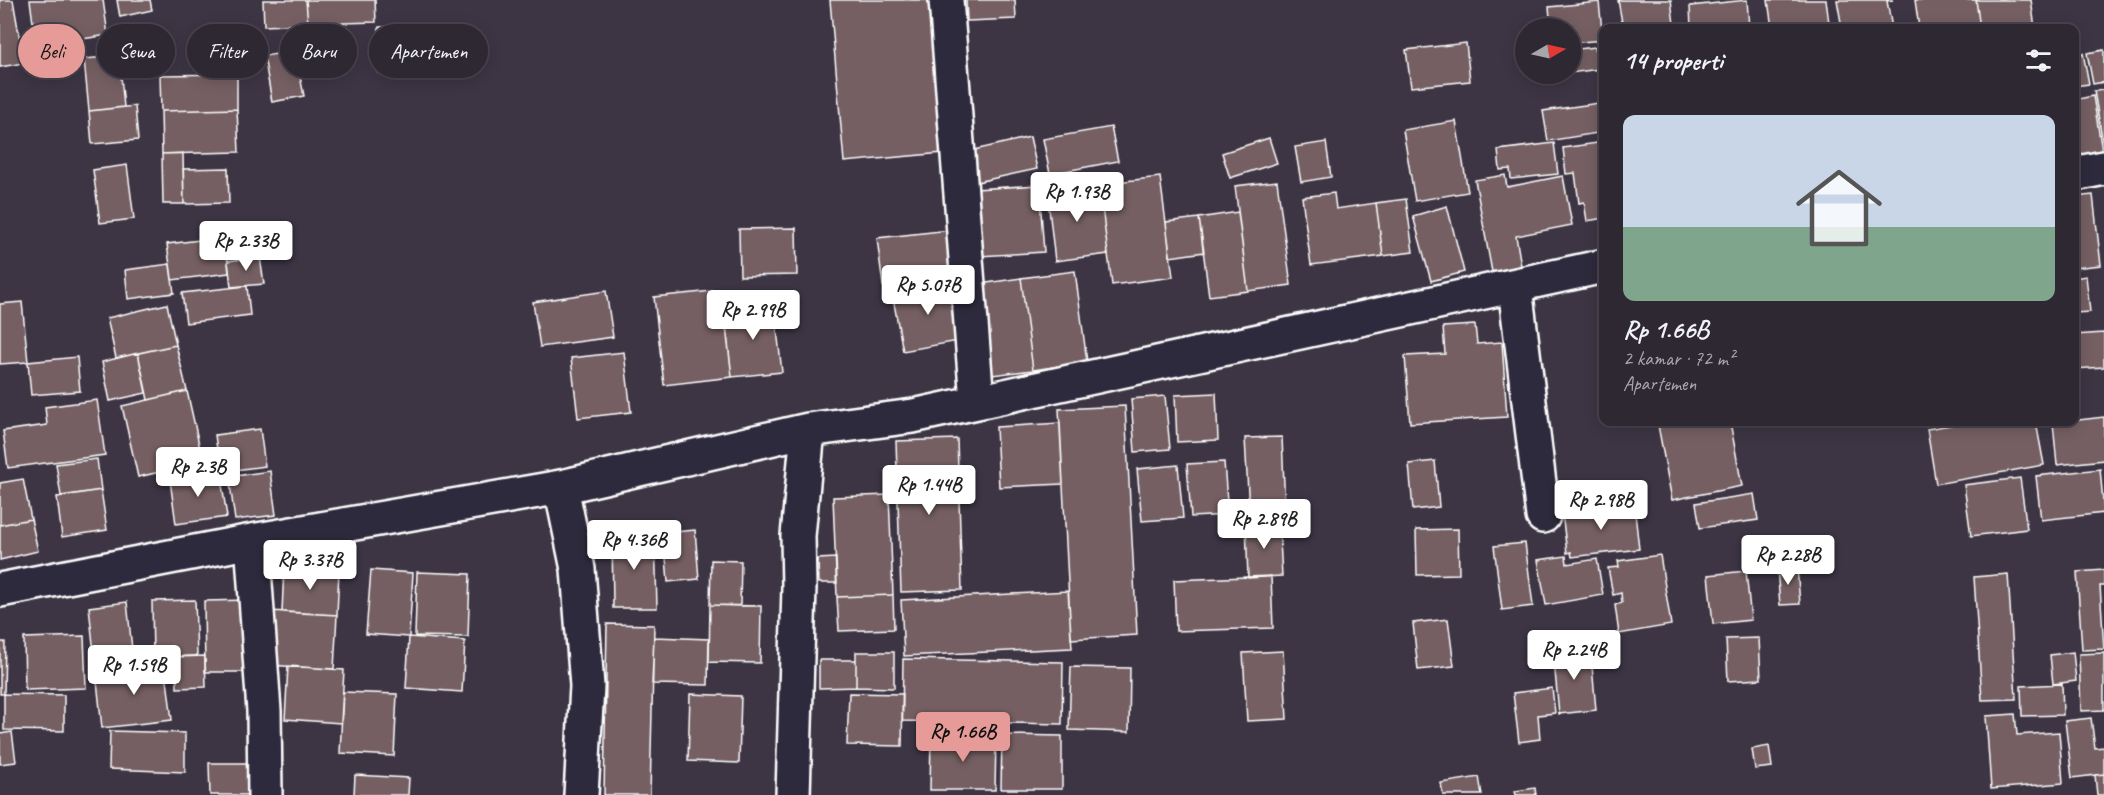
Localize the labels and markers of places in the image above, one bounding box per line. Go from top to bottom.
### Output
pin: Rp 1.93B [1015,172,1139,223]
pin: Rp 2.33B [184,221,308,272]
pin: Rp 5.07B [866,265,990,316]
pin: Rp 2.99B [691,290,815,341]
pin: Rp 2.3B [143,447,253,498]
pin: Rp 1.44B [867,465,991,516]
pin: Rp 2.98B [1539,480,1663,531]
pin: Rp 2.89B [1202,499,1326,550]
pin: Rp 4.36B [572,520,696,571]
pin: Rp 2.28B [1726,535,1850,586]
pin: Rp 3.37B [248,540,372,591]
pin: Rp 2.24B [1512,630,1636,681]
pin: Rp 1.59B [72,645,196,696]
pin: Rp 1.66B [901,712,1025,763]

